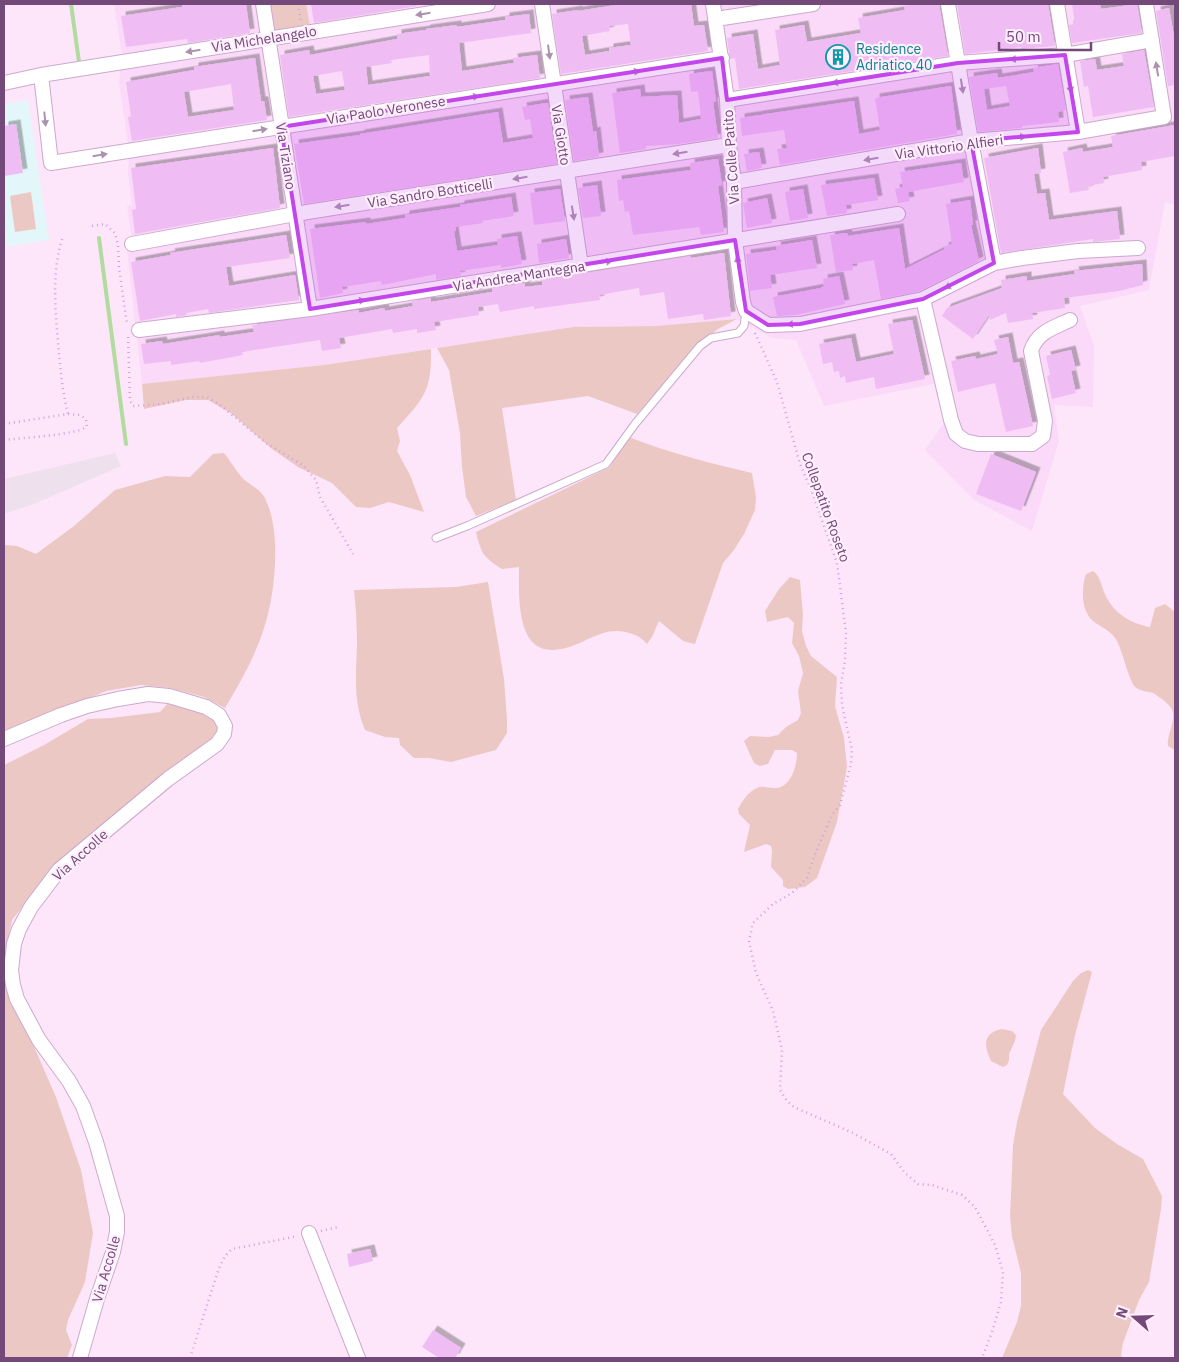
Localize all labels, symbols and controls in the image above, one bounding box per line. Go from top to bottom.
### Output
one-way arrow [414,11,430,19]
scale bar [999,20,1092,52]
street label: Via Michelangelo [210,22,318,56]
text: 50 m [1006,27,1041,46]
place label: Residence Adriatico 40 [856,40,933,74]
one-way arrow [545,44,553,60]
building icon: Residence Adriatico 40 [825,44,851,70]
one-way arrow [185,47,201,55]
one-way arrow [1009,55,1025,63]
one-way arrow [1152,61,1160,77]
one-way arrow [625,67,641,75]
one-way arrow [830,79,846,87]
one-way arrow [958,79,966,95]
one-way arrow [1067,79,1075,95]
street label: Via Paolo Veronese [325,92,447,128]
one-way arrow [465,92,481,100]
street label: Via Giotto [547,103,575,167]
street label: Via Colle Patito [719,109,743,205]
one-way arrow [41,111,49,127]
street label: Via Tiziano [272,121,300,191]
one-way arrow [252,126,268,134]
street label: Via Vittorio Alfieri [894,130,1004,164]
one-way arrow [1012,133,1028,141]
one-way arrow [672,149,688,157]
one-way arrow [92,151,108,159]
one-way arrow [863,155,879,163]
street label: Via Sandro Botticelli [366,174,494,212]
one-way arrow [511,175,527,183]
one-way arrow [334,203,350,211]
one-way arrow [570,205,578,221]
one-way arrow [734,254,742,270]
street label: Via Andrea Mantegna [452,257,587,295]
one-way arrow [598,257,614,265]
one-way arrow [943,281,958,289]
one-way arrow [351,297,367,305]
one-way arrow [786,320,802,328]
street label: Collepatito Roseto [798,450,854,565]
street label: Via Accolle [48,825,112,885]
street label: Via Accolle [88,1233,124,1305]
north arrow [1109,1292,1159,1342]
text: N [1112,1305,1132,1320]

